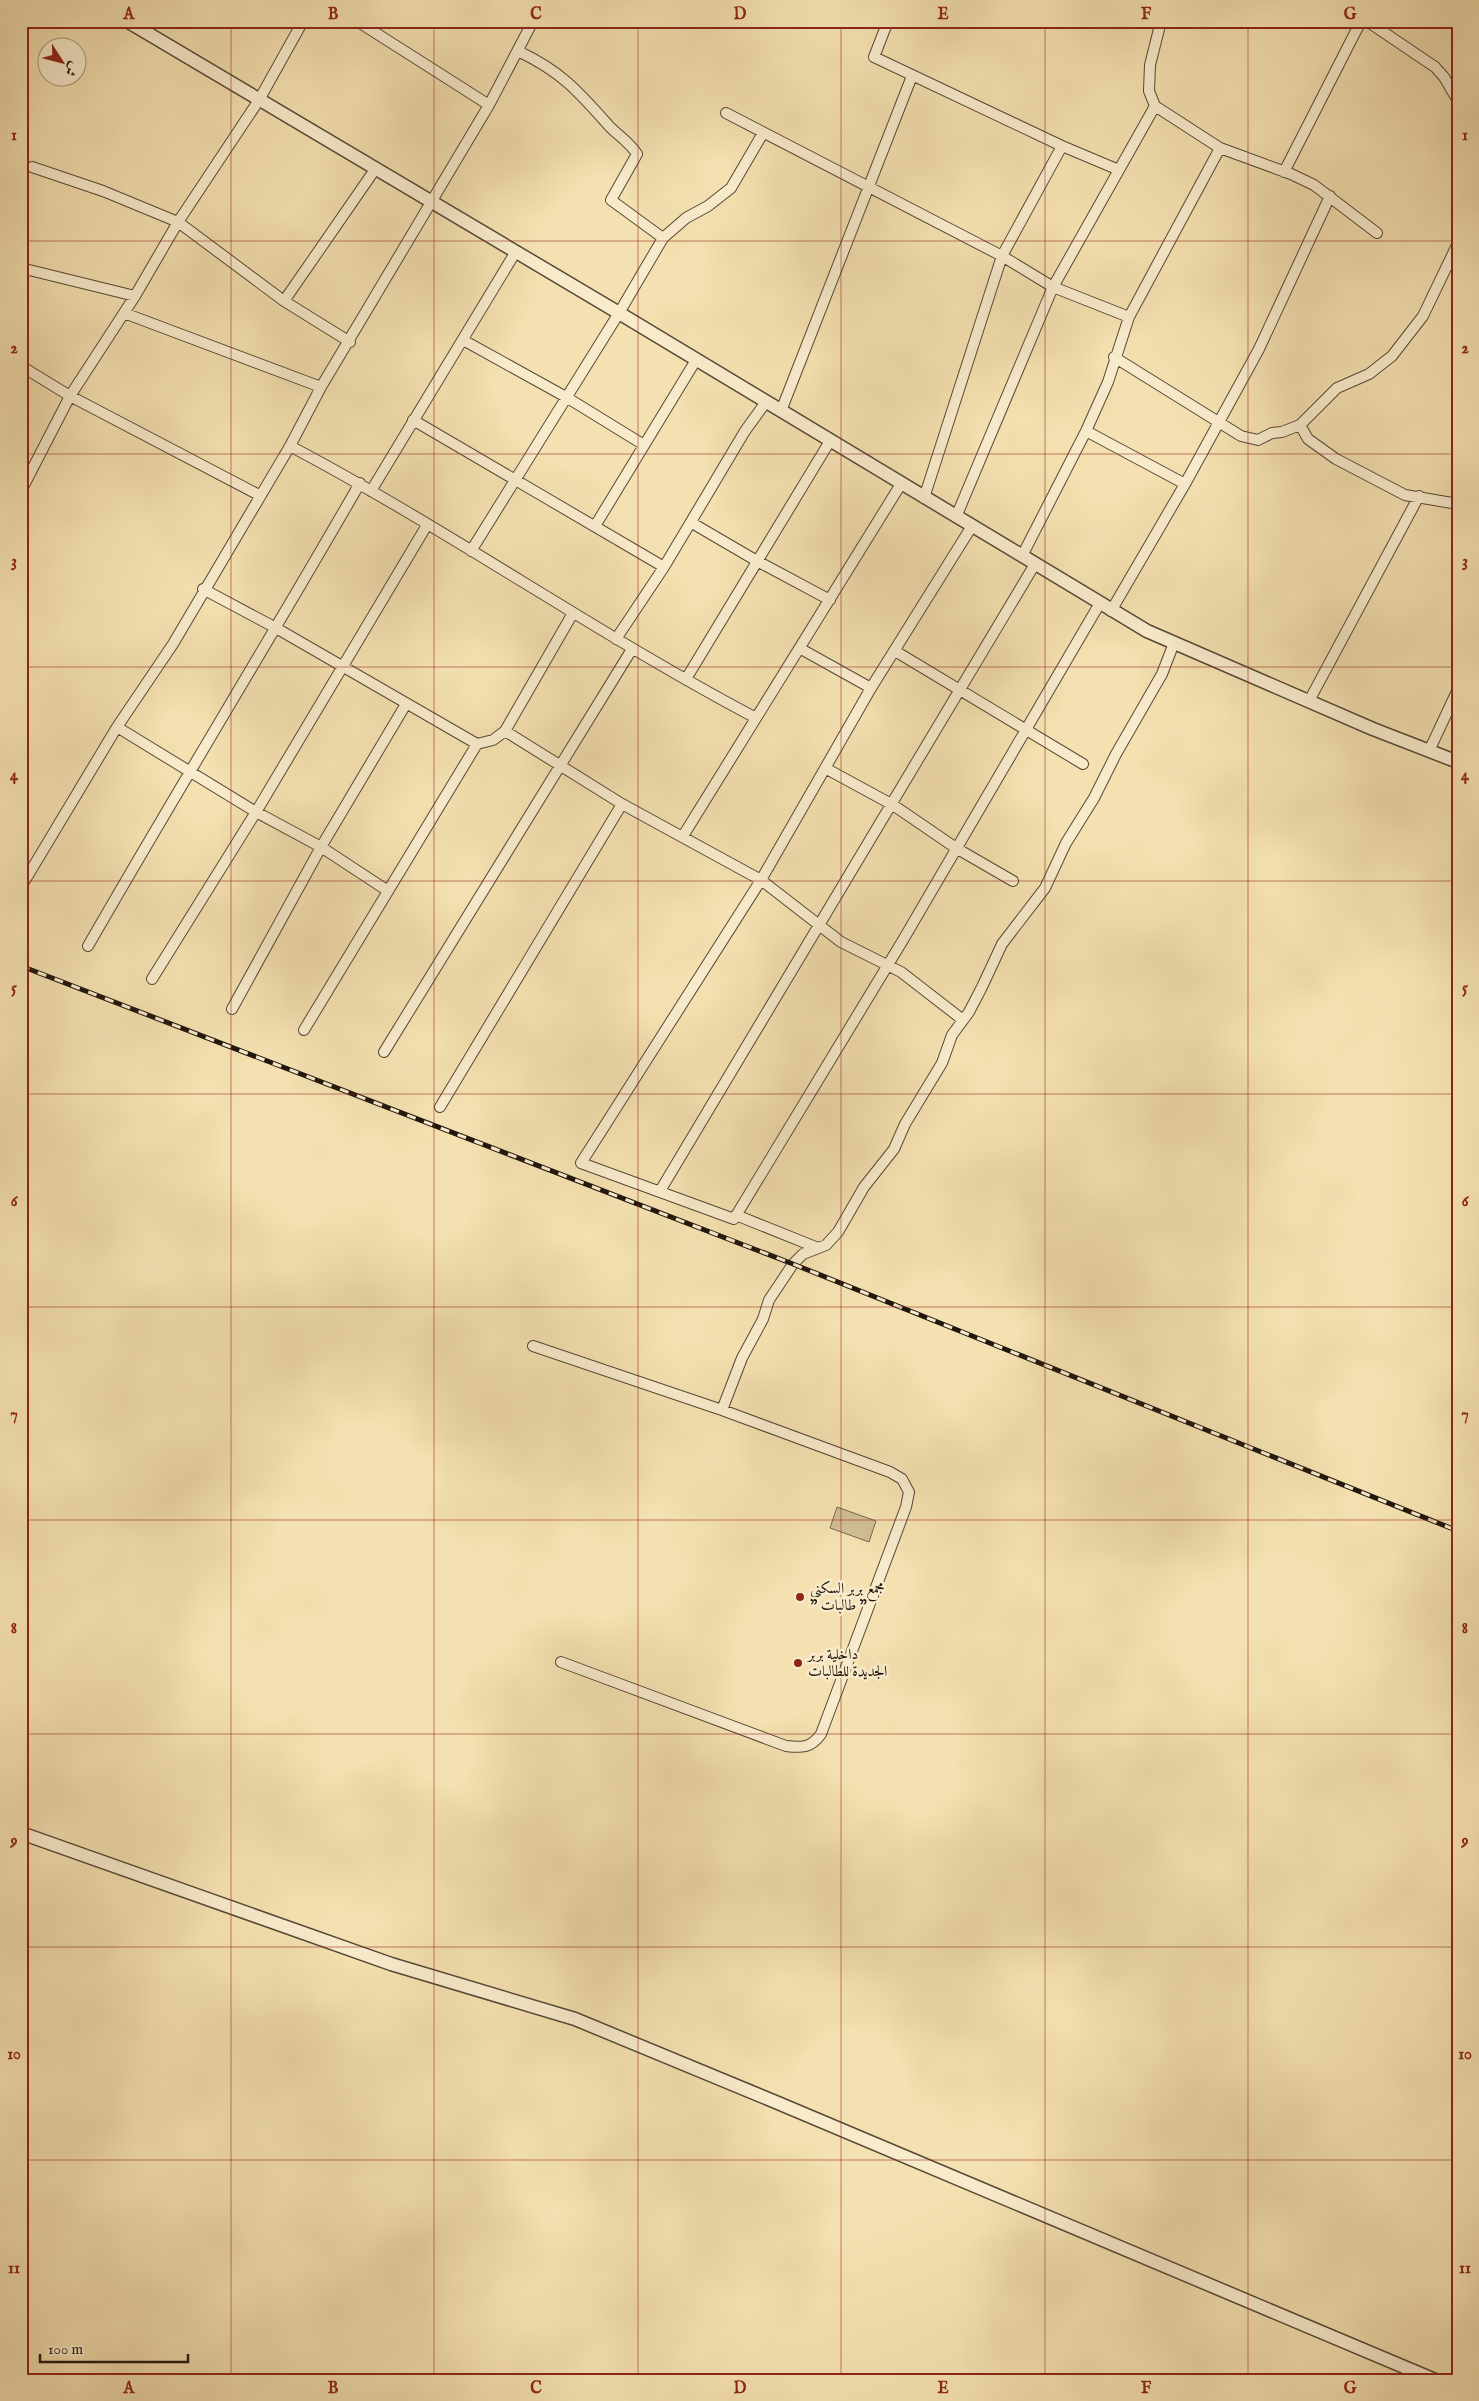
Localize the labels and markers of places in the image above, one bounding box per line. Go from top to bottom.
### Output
place label: مجمع بربر السكني " طالبات " [810,1579,885,1615]
marker: مجمع بربر السكني " طالبات " [794,1591,806,1603]
place label: داخلية بربر الجديدة للطالبات [806,1645,887,1681]
marker: داخلية بربر الجديدة للطالبات [792,1657,804,1669]

